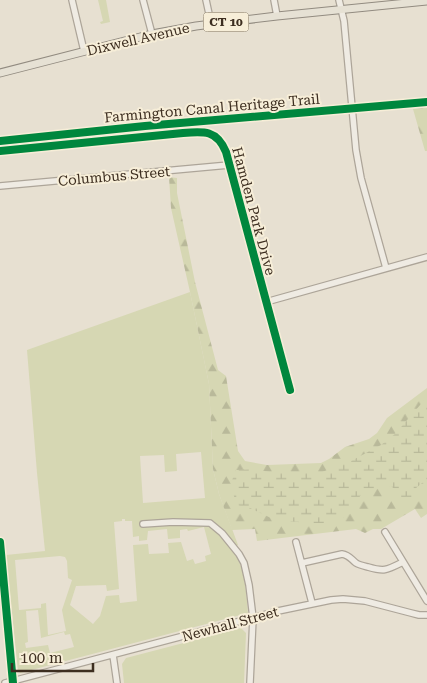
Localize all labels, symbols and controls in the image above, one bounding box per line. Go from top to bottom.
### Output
road number: CT 10 [204,13,248,32]
street label: Dixwell Avenue [85,19,191,59]
street label: Farmington Canal Heritage Trail [104,91,321,125]
street label: Hamden Park Drive [229,145,279,277]
street label: Columbus Street [57,163,171,189]
street label: Newhall Street [180,603,280,645]
scale bar [12,640,94,672]
text: 100 m [20,649,63,667]

